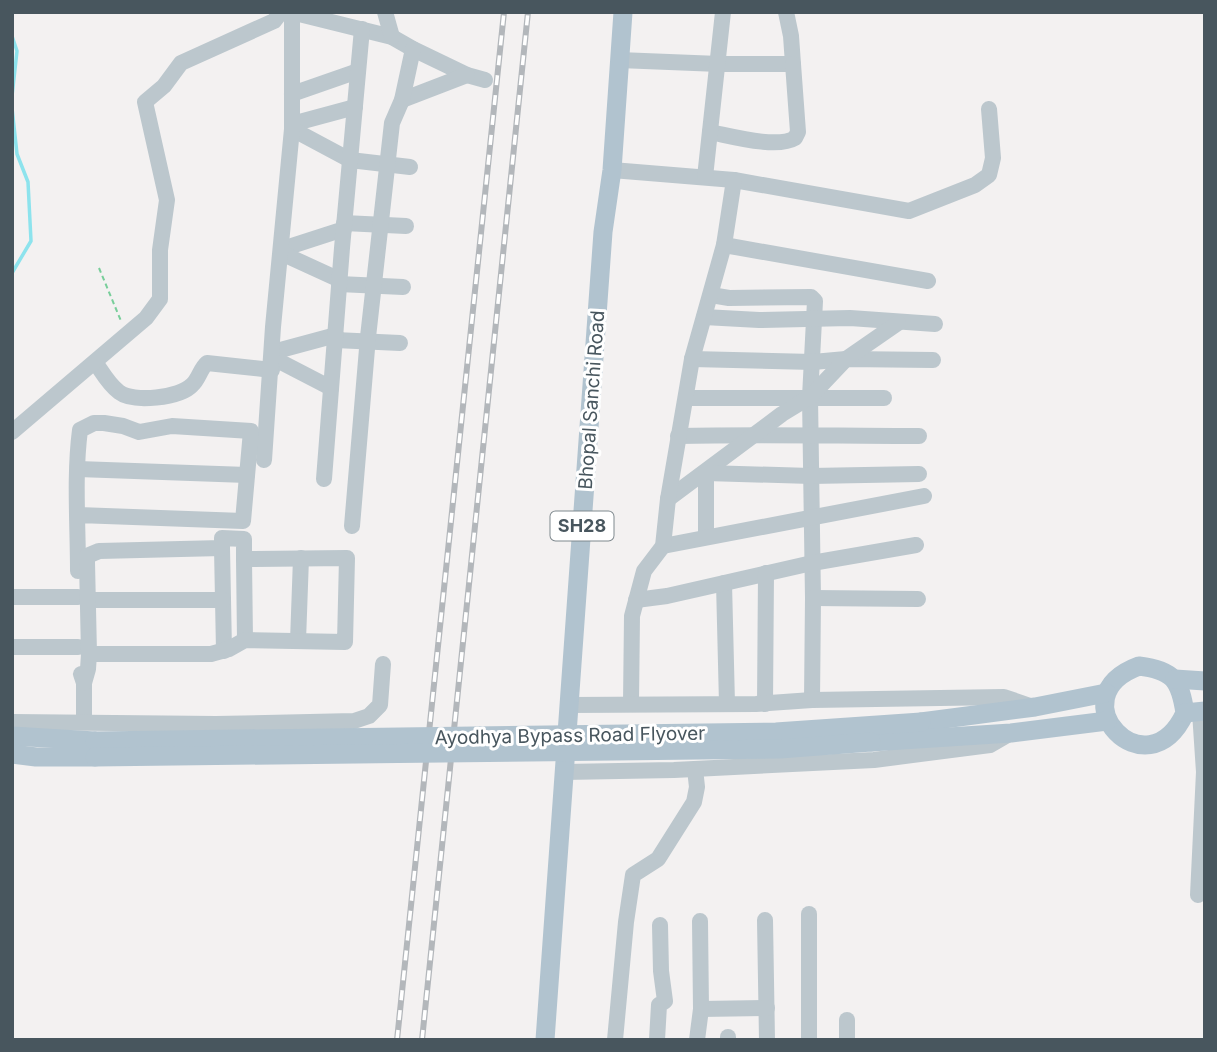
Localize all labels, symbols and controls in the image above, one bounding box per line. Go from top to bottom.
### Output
street label: Bhopal Sanchi Road [574,310,609,490]
road number: SH28 [550,512,614,540]
street label: Ayodhya Bypass Road Flyover [434,722,706,749]

